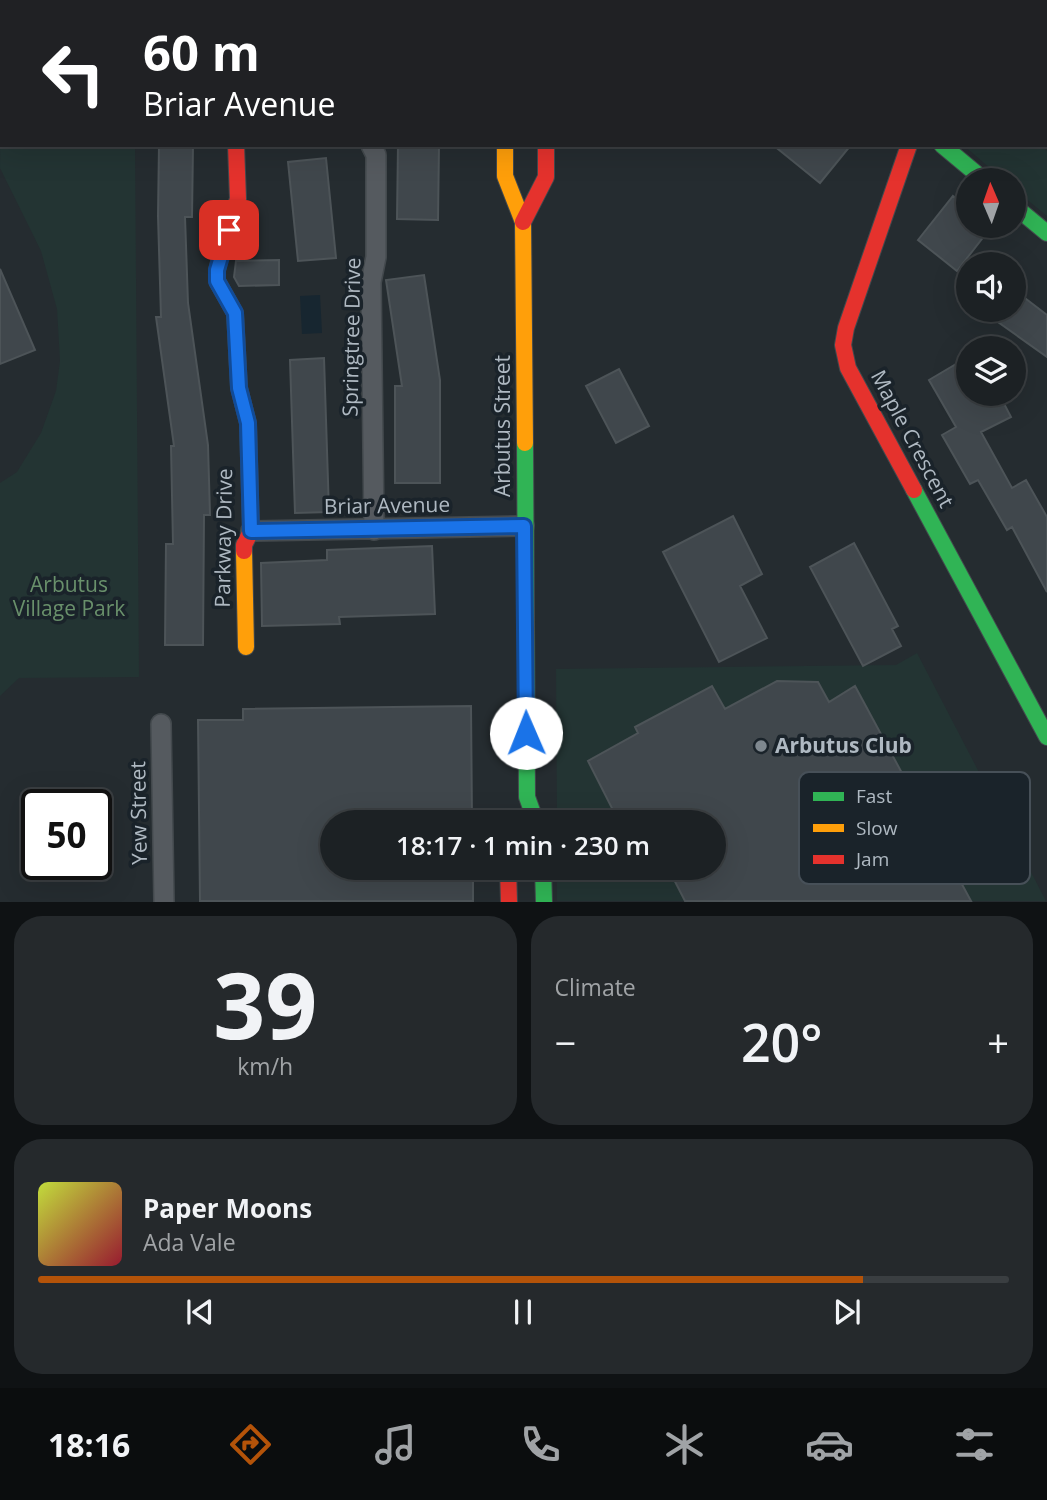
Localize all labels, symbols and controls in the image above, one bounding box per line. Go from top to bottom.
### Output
text: 60 m [143,19,260,85]
icon: left [28,28,119,119]
text: Briar Avenue [143,82,335,125]
north arrow [956,168,1026,238]
map controls [956,168,1026,406]
pin [199,200,259,260]
icon: arrive [210,211,248,249]
button: sound [956,252,1026,322]
street label: Springtree Drive [336,257,366,417]
button: layers [956,336,1026,406]
street label: Arbutus Street [488,355,516,497]
street label: Maple Crescent [865,365,961,512]
street label: Parkway Drive [208,468,238,608]
street label: Briar Avenue [324,490,450,520]
park label: Arbutus Village Park [13,570,125,622]
position arrow [489,696,563,770]
place label: Arbutus Club [775,731,912,759]
marker: Arbutus Club [753,738,769,754]
street label: Yew Street [123,761,153,865]
legend [799,772,1030,884]
text: Fast [856,783,892,809]
speed limit sign: 50 [21,789,112,880]
text: Slow [856,815,898,841]
text: 18:17 · 1 min · 230 m [396,827,650,863]
text: Jam [854,846,889,872]
text: 39 [213,942,317,1066]
text: Climate [555,971,636,1003]
text: 20° [741,1006,823,1077]
text: − [555,1016,576,1068]
text: + [987,1016,1009,1068]
text: km/h [237,1050,293,1082]
text: Paper Moons [143,1190,312,1226]
text: Ada Vale [143,1226,236,1258]
icon: previous [181,1293,219,1331]
icon: pause [504,1293,542,1331]
icon: next [828,1293,866,1331]
icon: directions [226,1420,275,1469]
icon: music [371,1420,420,1469]
icon: phone [516,1420,565,1469]
icon: climate [660,1420,709,1469]
icon: car [805,1420,854,1469]
icon: filters [950,1420,999,1469]
text: 18:16 [48,1423,130,1466]

